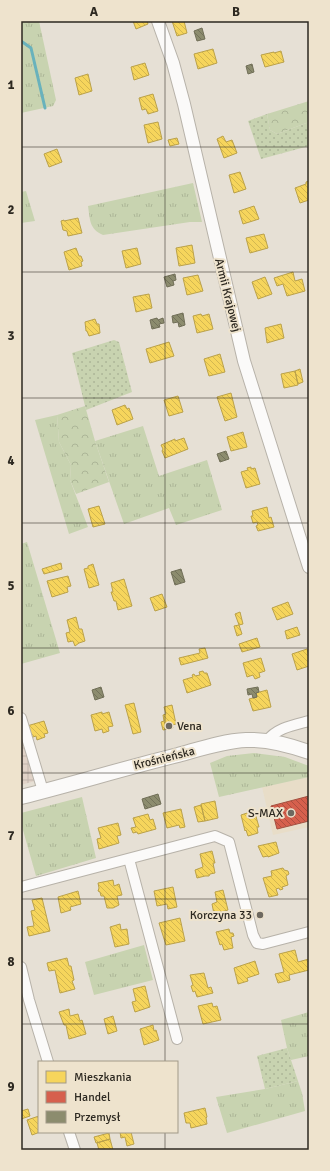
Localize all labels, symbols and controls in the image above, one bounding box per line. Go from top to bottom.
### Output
text: A [90,4,99,20]
text: B [232,4,240,20]
text: 1 [7,77,15,93]
text: 2 [7,202,15,218]
street label: Armii Krajowej [211,257,244,334]
text: 3 [7,328,15,344]
text: 4 [7,453,15,469]
text: 5 [7,578,15,594]
text: 6 [7,703,15,719]
place label: Vena [177,719,202,734]
marker: Vena [164,721,174,731]
street label: Krośnieńska [132,744,196,773]
place label: S-MAX [248,806,283,821]
marker: S-MAX [286,808,296,818]
text: 7 [7,828,15,844]
place label: Korczyna 33 [190,908,252,923]
marker: Korczyna 33 [255,910,265,920]
text: 8 [7,954,15,970]
legend [38,1061,178,1133]
text: Mieszkania [74,1070,132,1085]
text: 9 [7,1079,15,1095]
text: Handel [74,1090,111,1105]
text: Przemysł [74,1110,121,1125]

